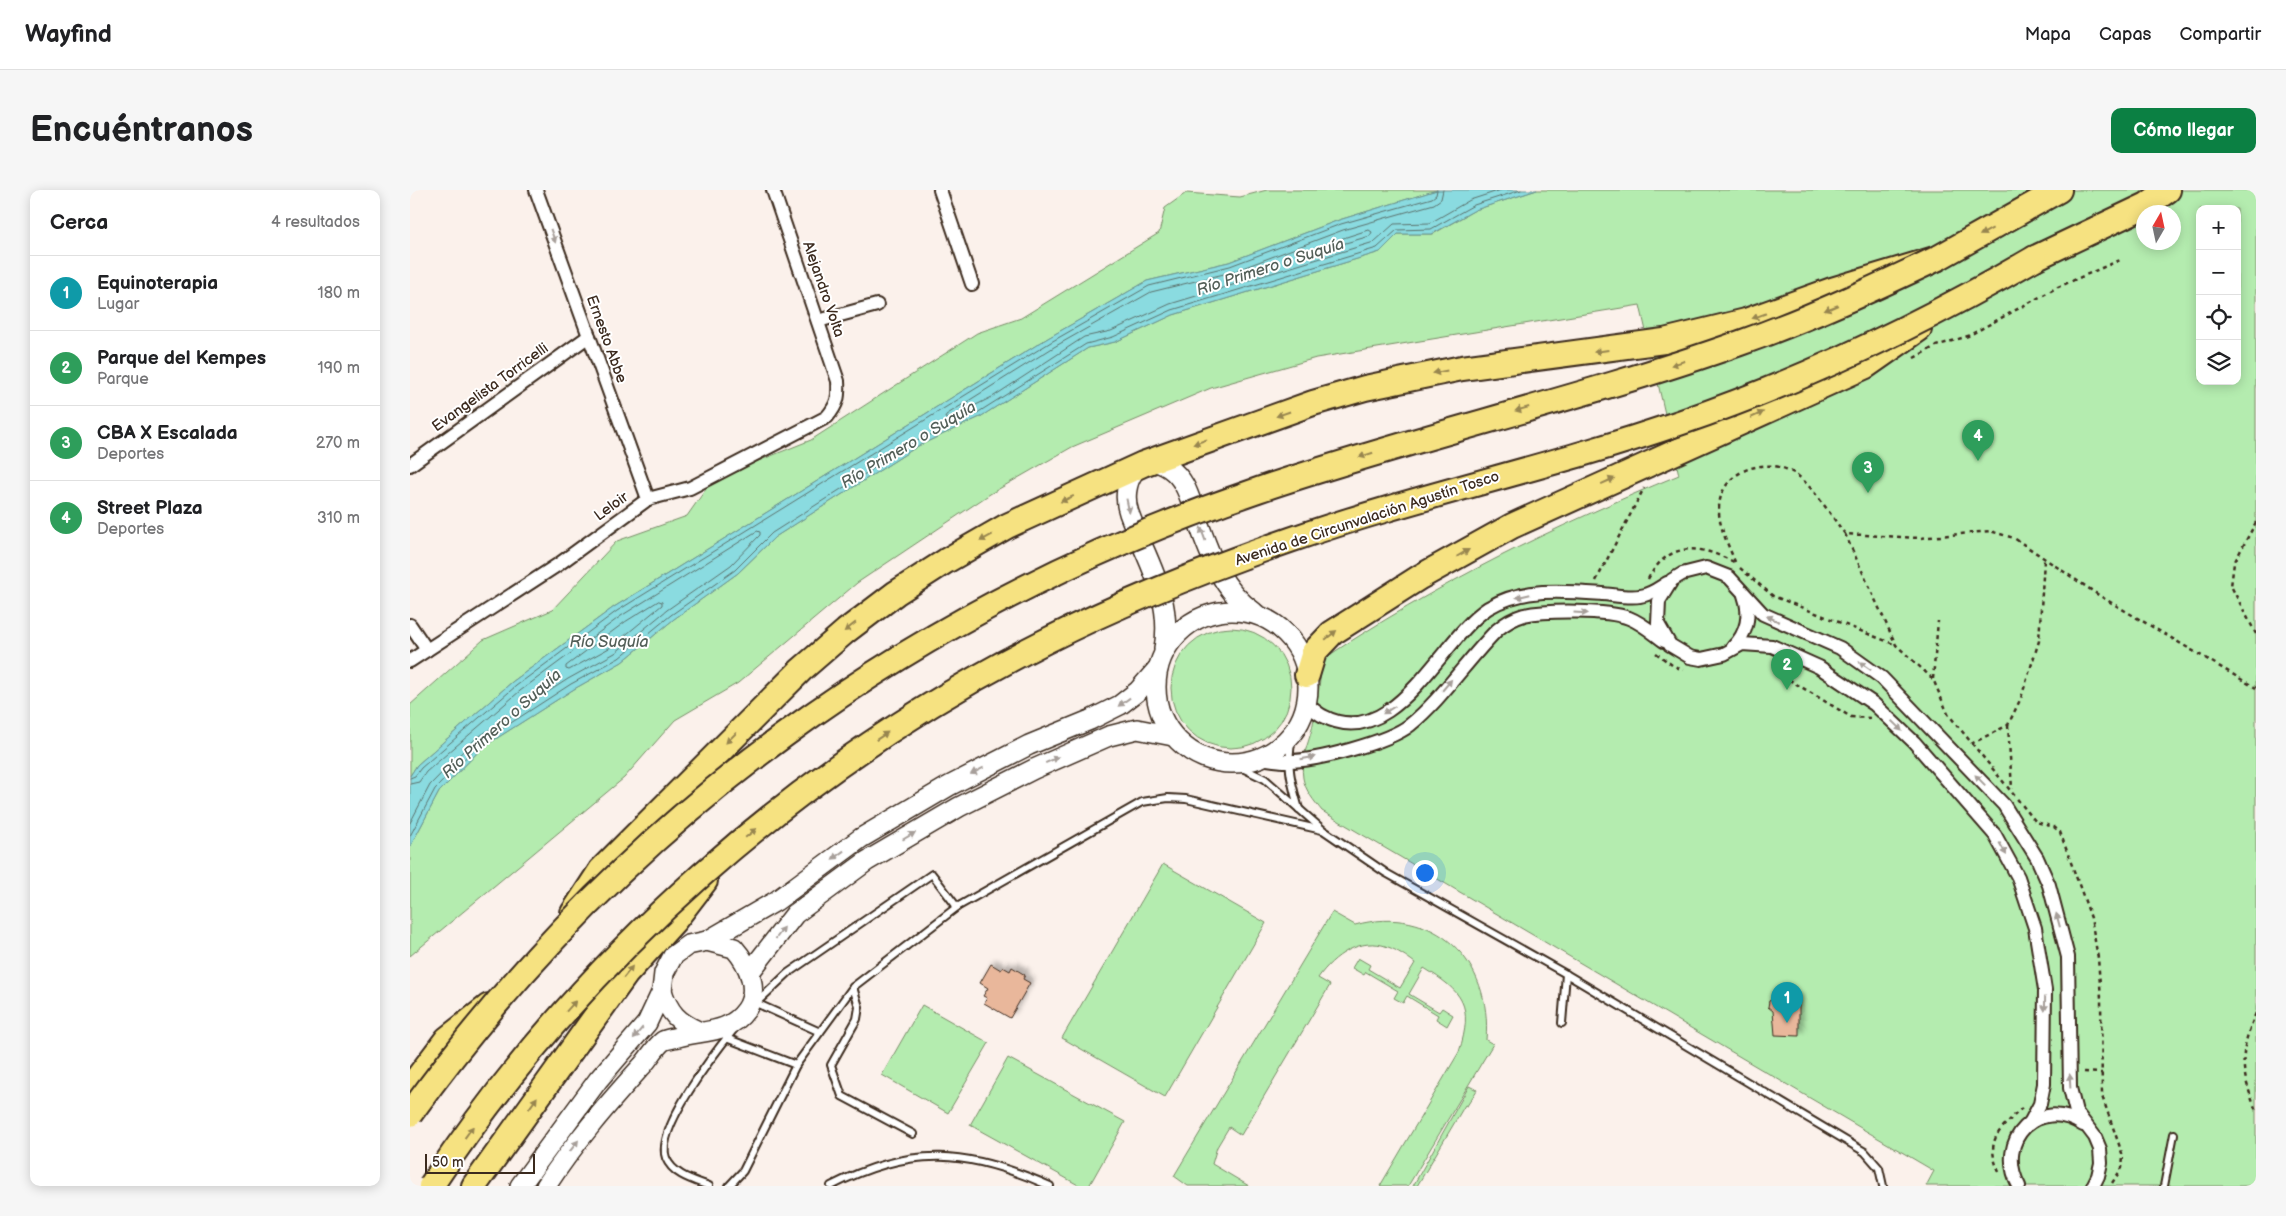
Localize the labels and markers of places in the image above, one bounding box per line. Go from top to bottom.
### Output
pin: 4 [1962,420,1994,461]
pin: 3 [1852,452,1884,493]
pin: 2 [1771,649,1803,690]
pin: 1 [1771,982,1803,1023]

